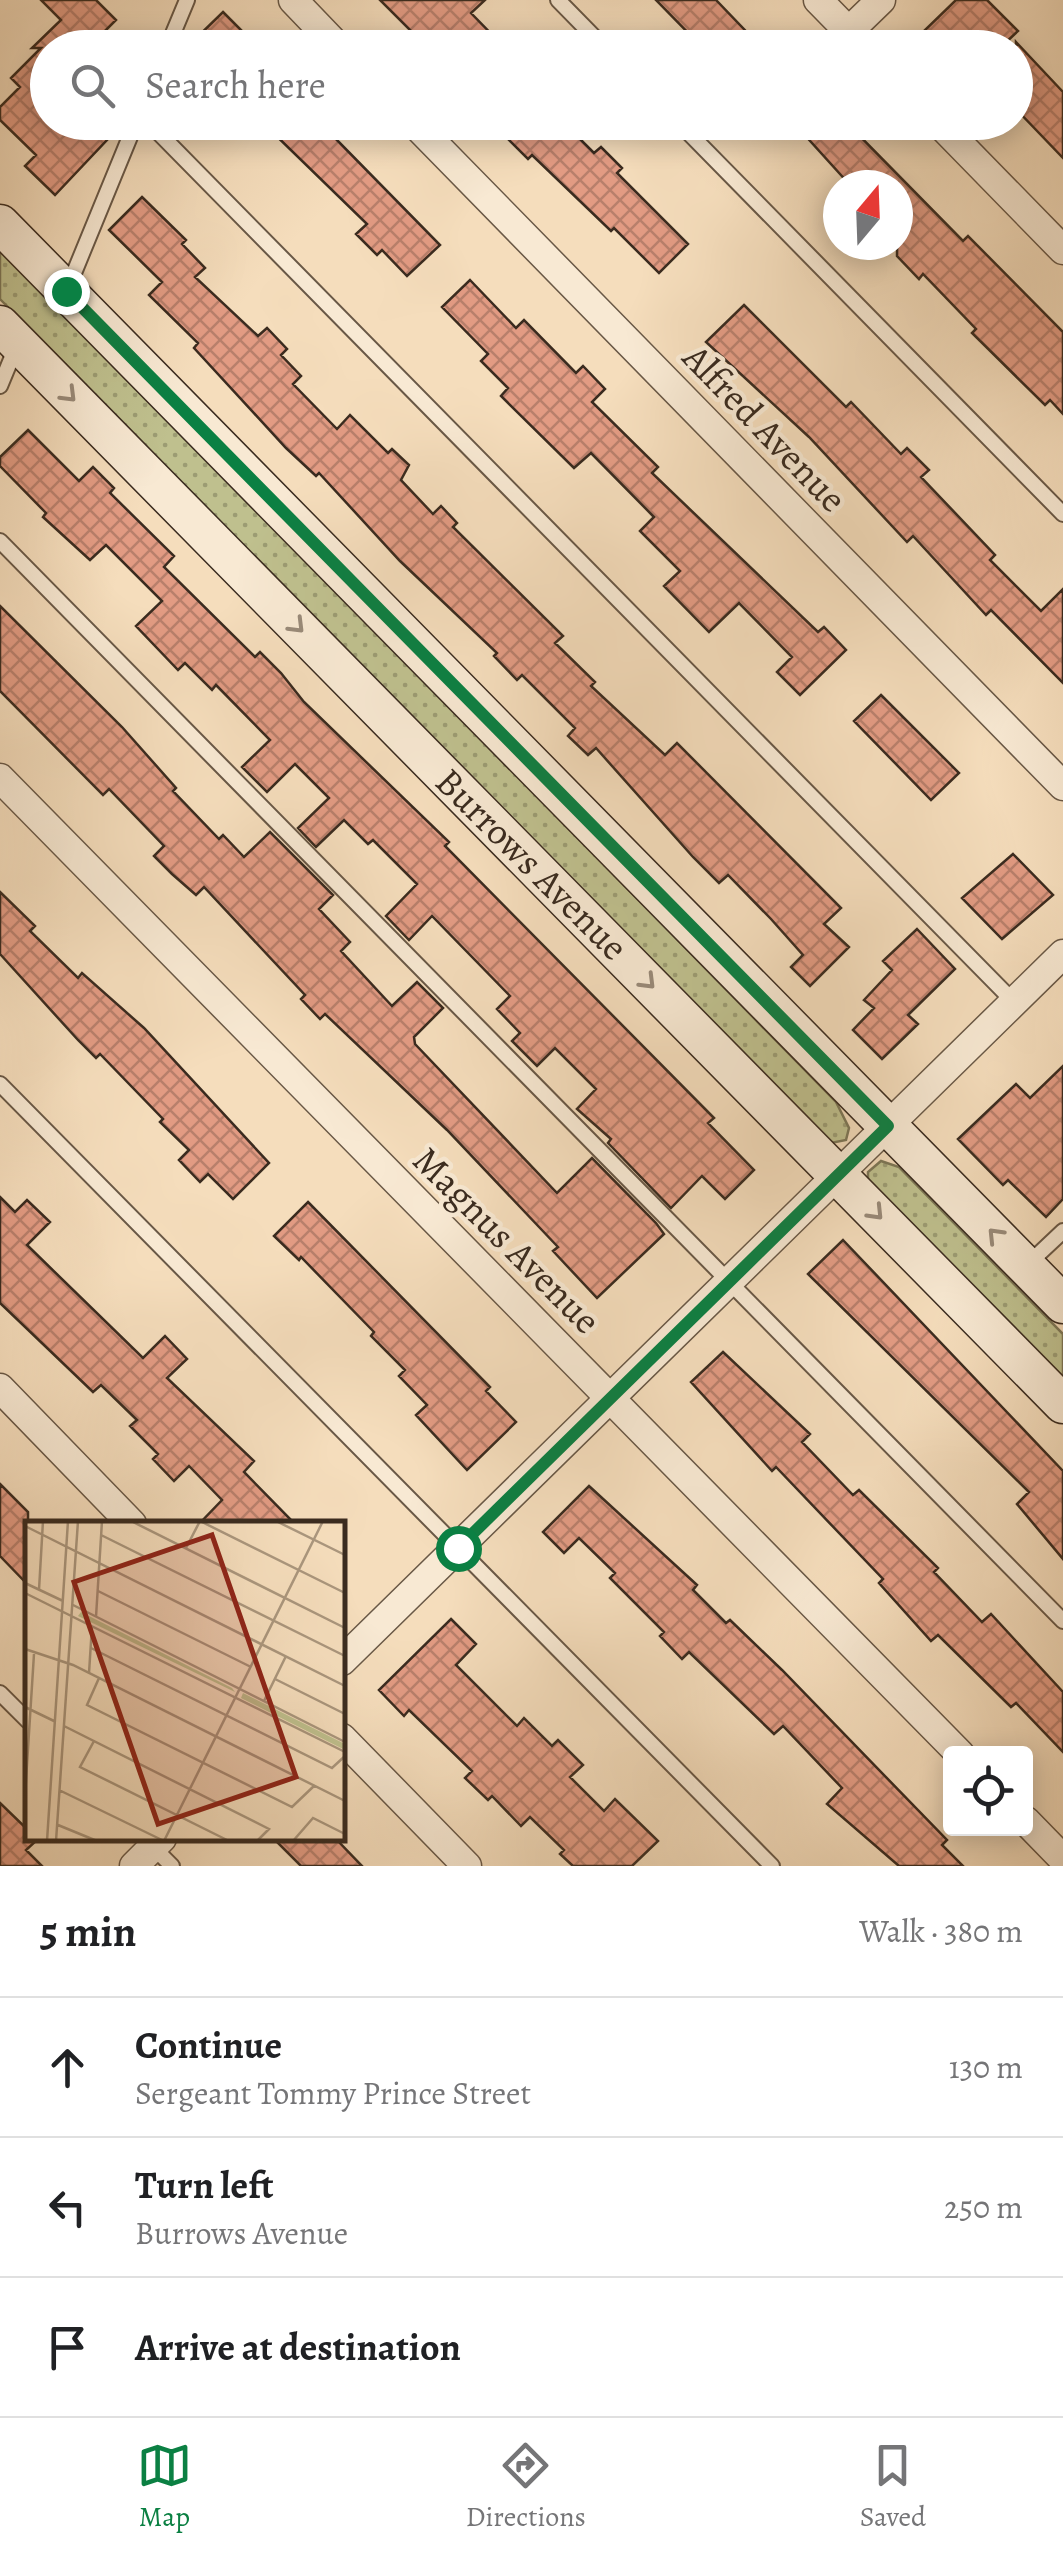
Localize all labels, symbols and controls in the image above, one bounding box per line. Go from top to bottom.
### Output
search box [30,30,1033,140]
icon: search [65,58,120,113]
text: Search here [145,59,326,111]
north arrow [823,170,913,260]
route end [44,269,90,315]
street label: Alfred Avenue [671,332,859,524]
one-way arrow [57,383,75,401]
one-way arrow [285,615,303,633]
street label: Burrows Avenue [424,756,640,972]
one-way arrow [636,971,654,989]
street label: Magnus Avenue [402,1135,612,1345]
one-way arrow [865,1202,883,1220]
one-way arrow [989,1228,1007,1246]
inset map [25,1521,345,1841]
route start [436,1526,482,1572]
map controls [943,1746,1033,1836]
button: locate [943,1746,1033,1836]
text: 5 min [40,1903,136,1960]
text: Walk · 380 m [859,1909,1023,1953]
text: Continue [135,2019,282,2071]
icon: ahead [40,2040,95,2095]
text: 130 m [949,2045,1023,2089]
text: Sergeant Tommy Prince Street [135,2071,531,2115]
text: Turn left [135,2159,274,2211]
icon: left [40,2180,95,2235]
text: 250 m [944,2185,1023,2229]
text: Burrows Avenue [135,2211,348,2255]
icon: arrive [40,2320,95,2375]
text: Arrive at destination [135,2321,461,2373]
tab: Map [137,2438,192,2536]
tab: Directions [466,2438,586,2536]
tab: Saved [860,2438,926,2536]

